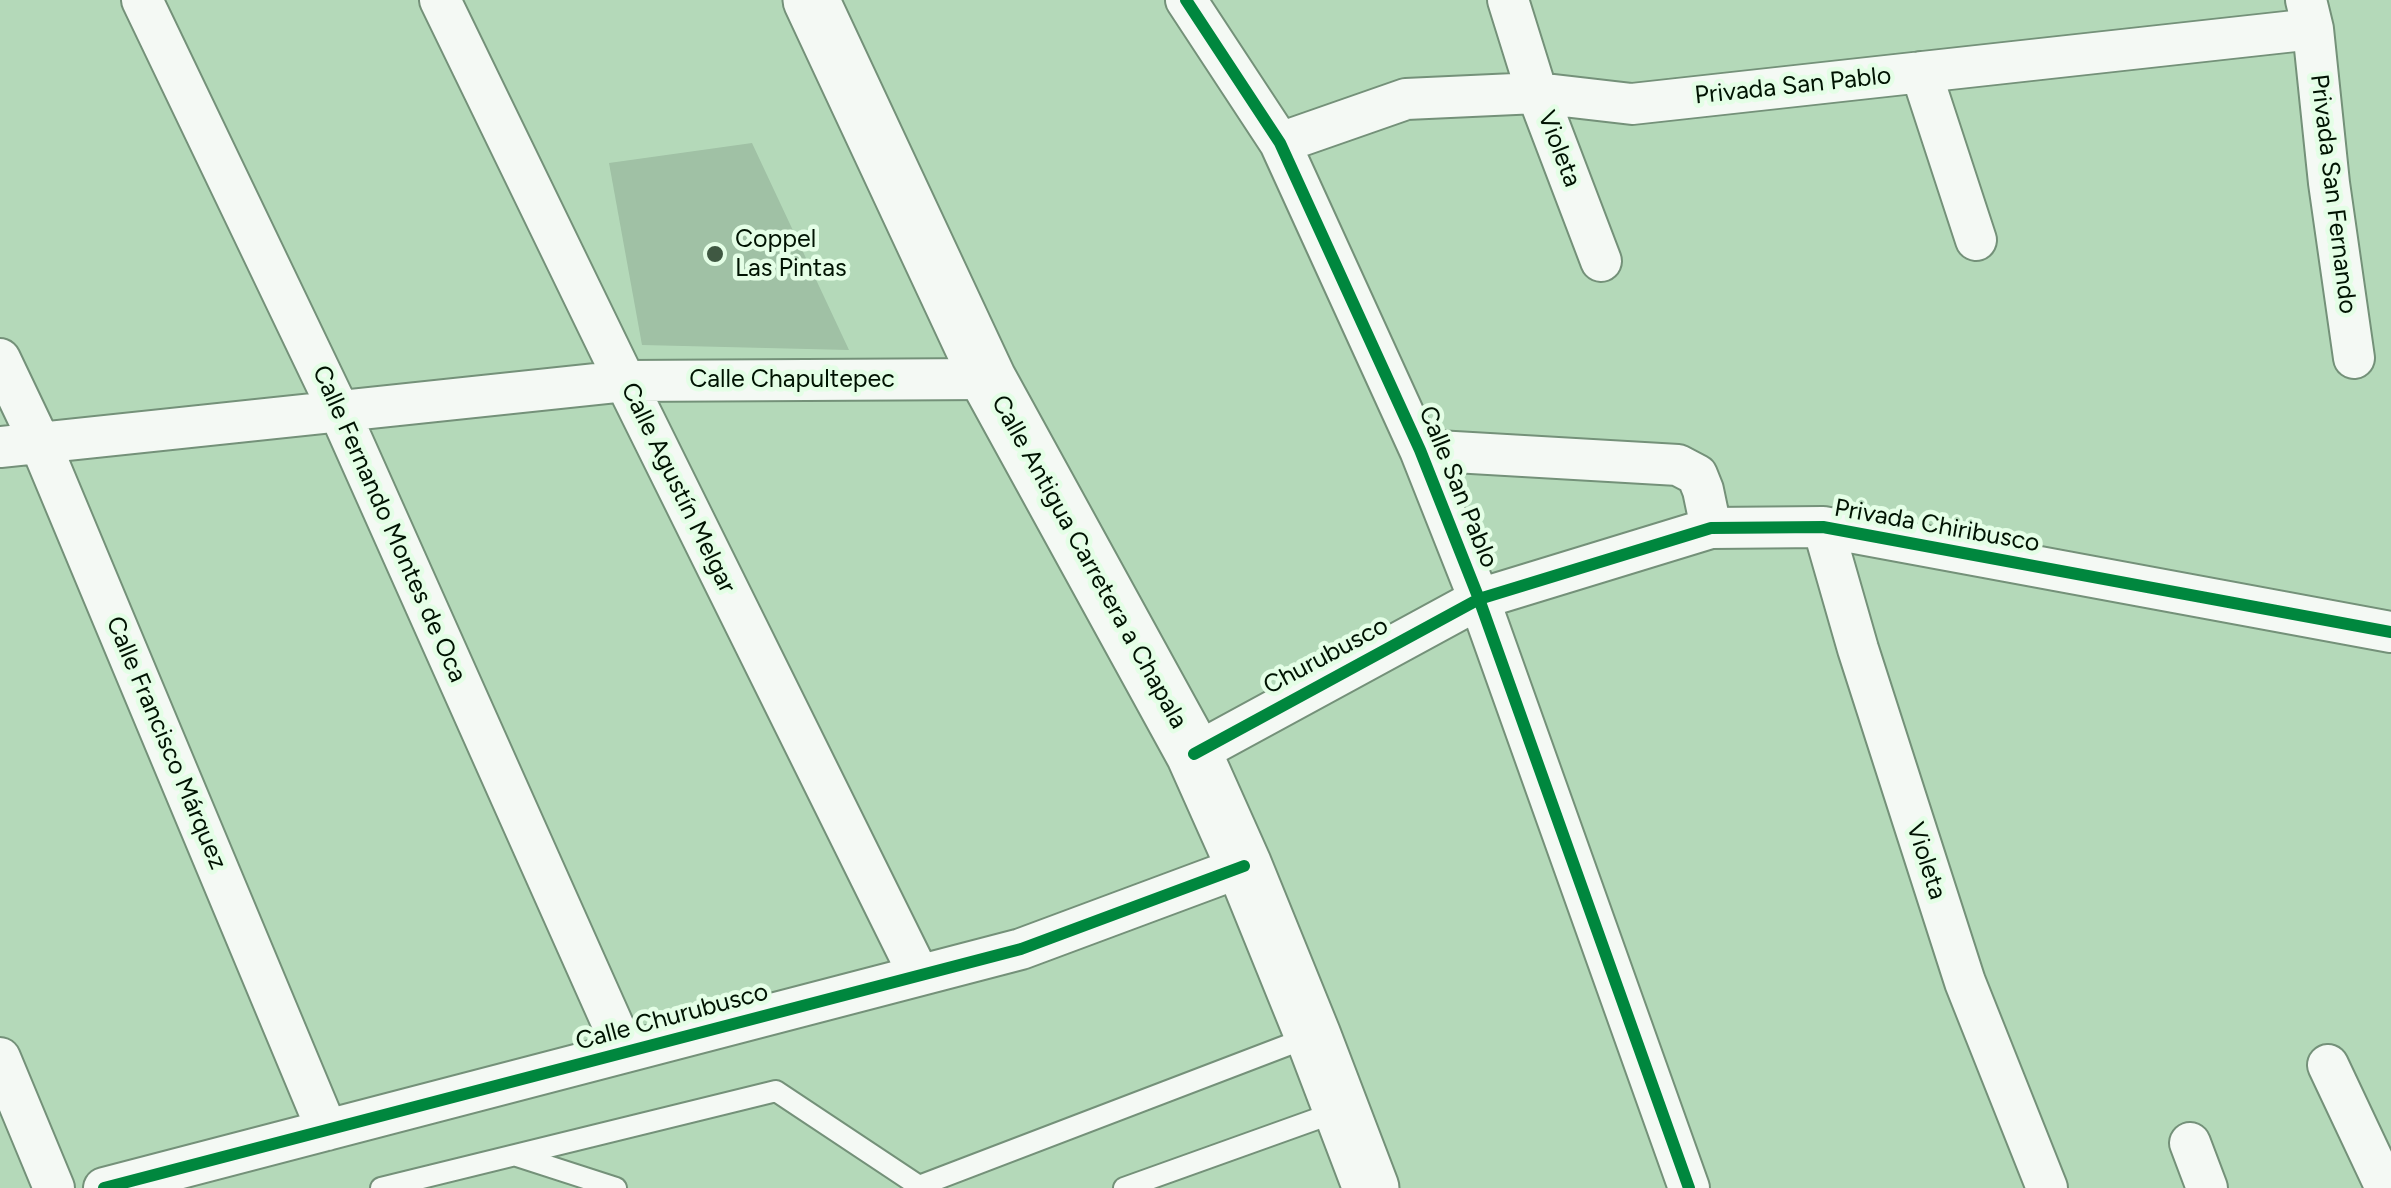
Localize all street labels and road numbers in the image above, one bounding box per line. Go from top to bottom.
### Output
street label: Privada San Pablo [1693,61,1893,111]
street label: Privada San Fernando [2303,72,2363,316]
street label: Violeta [1531,107,1587,191]
street label: Calle Fernando Montes de Oca [305,361,473,687]
street label: Calle Chapultepec [689,365,895,395]
street label: Calle Agustín Melgar [614,378,742,598]
street label: Calle Antigua Carretera a Chapala [985,390,1193,734]
street label: Calle San Pablo [1412,402,1504,572]
street label: Privada Chiribusco [1832,493,2042,559]
street label: Churubusco [1259,611,1393,701]
street label: Calle Francisco Márquez [99,612,233,874]
street label: Violeta [1900,819,1952,903]
street label: Calle Churubusco [572,977,772,1057]

